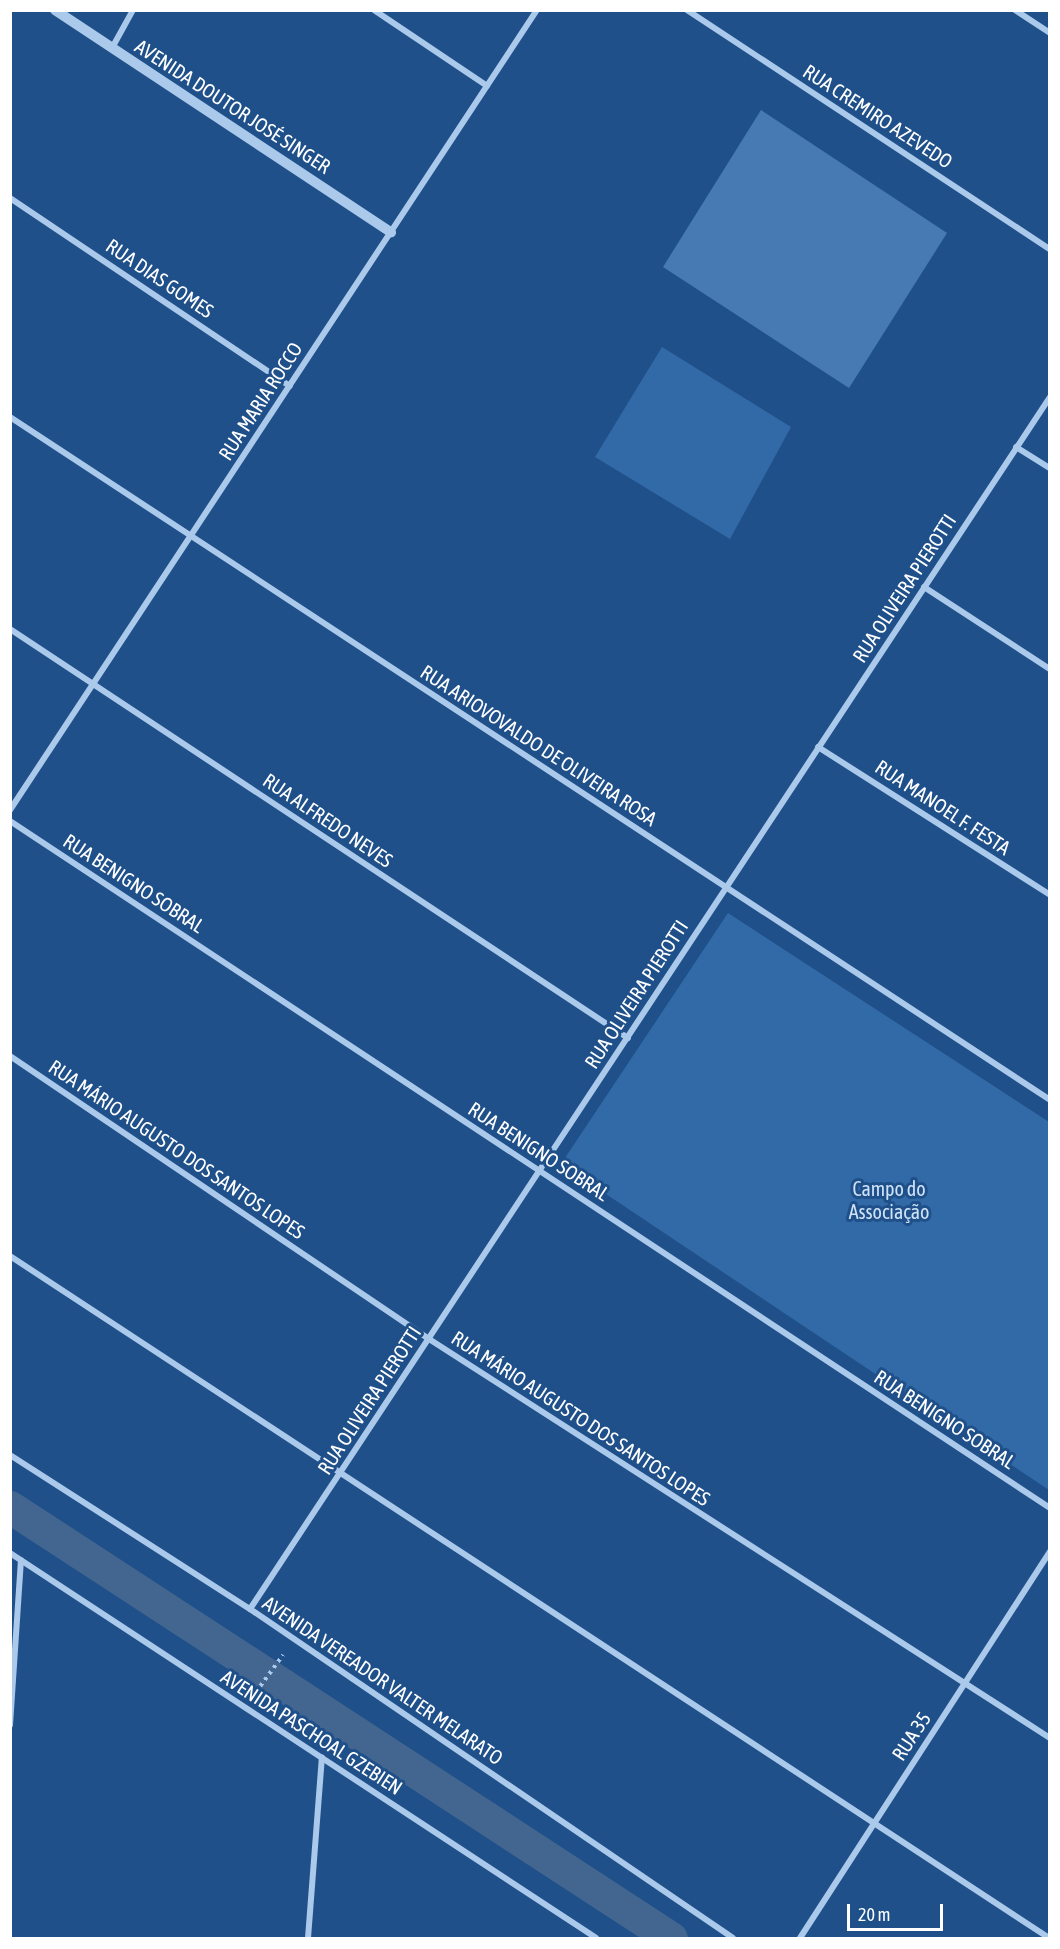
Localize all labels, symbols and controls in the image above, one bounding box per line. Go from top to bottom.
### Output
street label: AVENIDA DOUTOR JOSÉ SINGER [131,34,335,178]
street label: RUA CREMIRO AZEVEDO [799,59,957,173]
street label: RUA DIAS GOMES [102,233,218,323]
street label: RUA MARIA ROCCO [213,338,307,464]
street label: RUA OLIVEIRA PIEROTTI [847,509,961,667]
street label: RUA ARIOVOVALDO DE OLIVEIRA ROSA [416,660,662,830]
street label: RUA MANOEL F. FESTA [871,754,1015,860]
street label: RUA ALFREDO NEVES [259,768,397,872]
street label: RUA BENIGNO SOBRAL [59,829,209,937]
street label: RUA OLIVEIRA PIEROTTI [579,915,693,1073]
street label: RUA MÁRIO AUGUSTO DOS SANTOS LOPES [45,1054,309,1244]
street label: RUA BENIGNO SOBRAL [464,1097,614,1205]
park label: Campo do Associação [849,1176,929,1223]
street label: RUA OLIVEIRA PIEROTTI [312,1321,426,1479]
street label: RUA MÁRIO AUGUSTO DOS SANTOS LOPES [447,1325,715,1511]
street label: RUA BENIGNO SOBRAL [870,1365,1020,1473]
street label: AVENIDA VEREADOR VALTER MELARATO [258,1591,508,1769]
street label: AVENIDA PASCHOAL GZEBIEN [217,1664,407,1800]
street label: RUA 35 [886,1707,936,1765]
scale bar [850,1892,946,1930]
text: 20 m [858,1904,890,1925]

